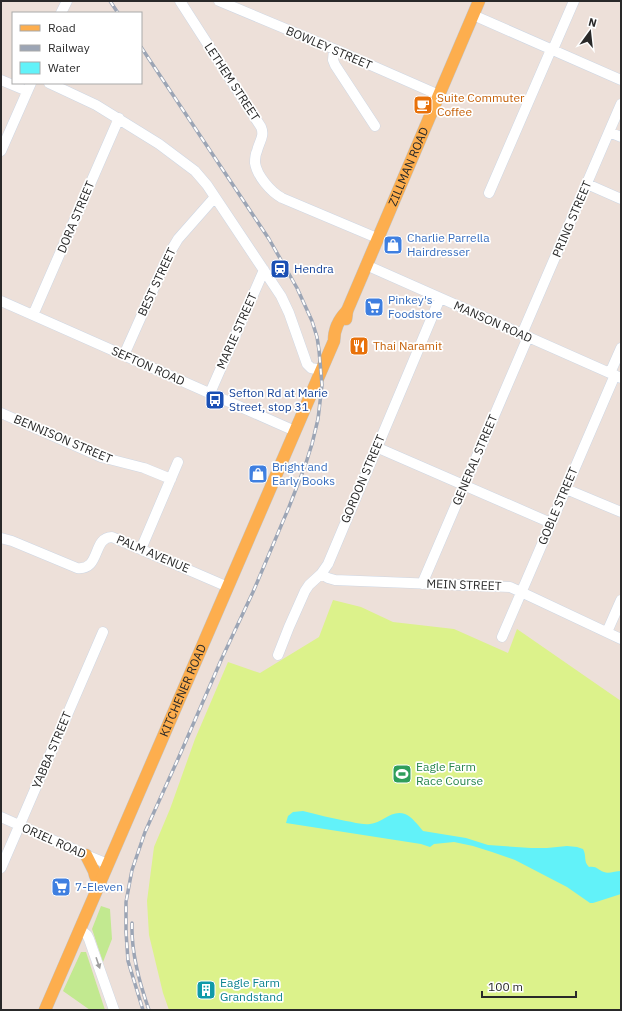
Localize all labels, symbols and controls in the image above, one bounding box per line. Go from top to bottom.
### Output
legend [12,12,142,84]
north arrow [570,12,610,52]
text: N [587,15,598,30]
text: Road [48,20,76,35]
street label: BOWLEY STREET [284,23,375,72]
text: Railway [48,40,90,55]
street label: LETHEM STREET [202,40,263,124]
text: Water [48,60,81,75]
place label: Suite Commuter Coffee [437,90,525,119]
cafe icon: Suite Commuter Coffee [412,94,434,116]
street label: ZILLMAN ROAD [385,125,431,208]
street label: DORA STREET [54,178,98,255]
street label: PRING STREET [549,178,594,259]
place label: Charlie Parrella Hairdresser [407,230,490,259]
shop icon: Charlie Parrella Hairdresser [382,234,404,256]
street label: BEST STREET [134,245,179,318]
station icon: Hendra [269,258,291,280]
place label: Hendra [294,261,334,276]
street label: MARIE STREET [213,290,260,371]
place label: Pinkey's Foodstore [388,292,443,321]
supermarket icon: Pinkey's Foodstore [363,296,385,318]
street label: MANSON ROAD [452,298,535,346]
restaurant icon: Thai Naramit [348,335,370,357]
place label: Thai Naramit [373,338,442,353]
street label: SEFTON ROAD [109,343,187,388]
place label: Sefton Rd at Marie Street, stop 31 [229,385,328,414]
bus stop icon: Sefton Rd at Marie Street, stop 31 [204,389,226,411]
street label: BENNISON STREET [12,411,115,466]
street label: GENERAL STREET [449,412,500,507]
street label: GORDON STREET [337,432,388,525]
place label: Bright and Early Books [272,459,335,488]
shop icon: Bright and Early Books [247,463,269,485]
street label: GOBLE STREET [534,465,581,547]
street label: PALM AVENUE [114,531,192,576]
street label: MEIN STREET [426,576,502,593]
street label: KITCHENER ROAD [156,642,209,739]
street label: YABBA STREET [29,709,75,791]
place label: Eagle Farm Race Course [416,759,484,788]
sports icon: Eagle Farm Race Course [391,763,413,785]
street label: ORIEL ROAD [20,820,89,861]
supermarket icon: 7-Eleven [50,876,72,898]
place label: 7-Eleven [75,879,123,894]
one-way arrow [95,957,101,969]
scale bar [482,973,576,999]
place label: Eagle Farm Grandstand [220,975,283,1004]
building icon: Eagle Farm Grandstand [195,979,217,1001]
text: 100 m [488,979,523,994]

